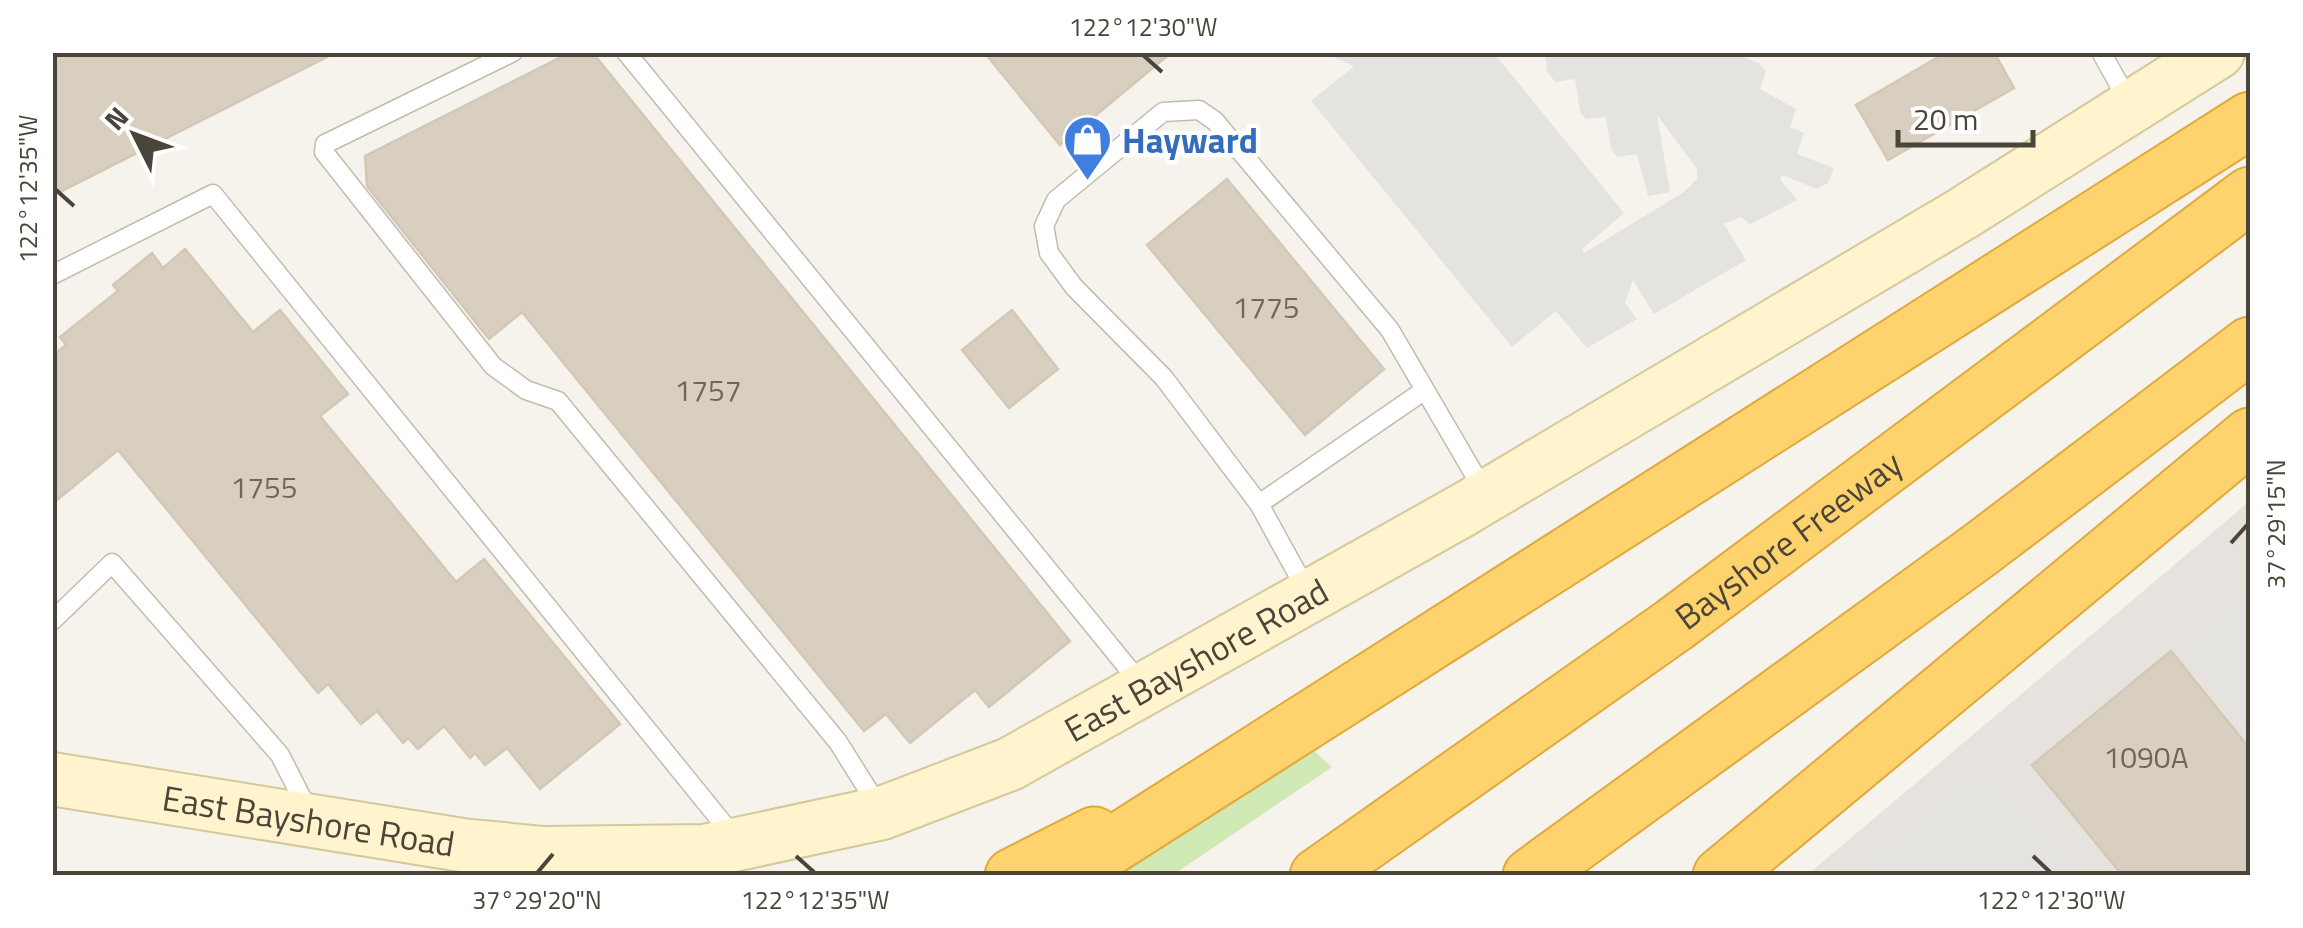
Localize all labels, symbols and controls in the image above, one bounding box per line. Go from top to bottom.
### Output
text: 122°12'30"W [1069,8,1217,46]
north arrow [85,85,185,185]
scale bar [1898,85,2033,147]
text: N [94,96,139,140]
text: 20 m [1913,96,1978,142]
place label: Hayward [1122,113,1258,167]
shop icon: Hayward [1061,114,1113,182]
text: 122°12'35"W [9,115,47,263]
house number: 1775 [1232,284,1300,330]
house number: 1757 [674,367,742,413]
street label: Bayshore Freeway [1663,437,1913,643]
text: 37°29'15"N [2257,459,2295,589]
house number: 1755 [230,464,298,510]
street label: East Bayshore Road [1054,564,1338,755]
house number: 1090A [2103,734,2189,780]
street label: East Bayshore Road [159,770,459,870]
text: 37°29'20"N [472,881,602,919]
text: 122°12'35"W [741,881,889,919]
text: 122°12'30"W [1977,881,2125,919]

